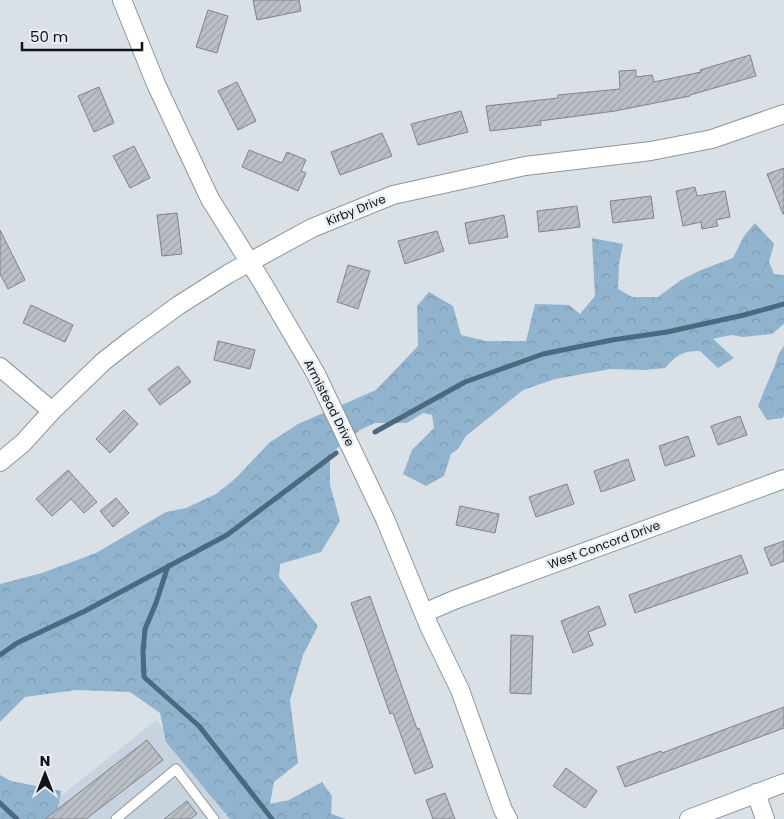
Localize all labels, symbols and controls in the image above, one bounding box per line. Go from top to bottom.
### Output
scale bar [22,20,142,52]
text: 50 m [30,26,68,47]
street label: Kirby Drive [324,190,388,229]
street label: Armistead Drive [300,356,359,449]
street label: West Concord Drive [545,516,662,573]
north arrow [20,749,70,799]
text: N [40,751,50,771]

